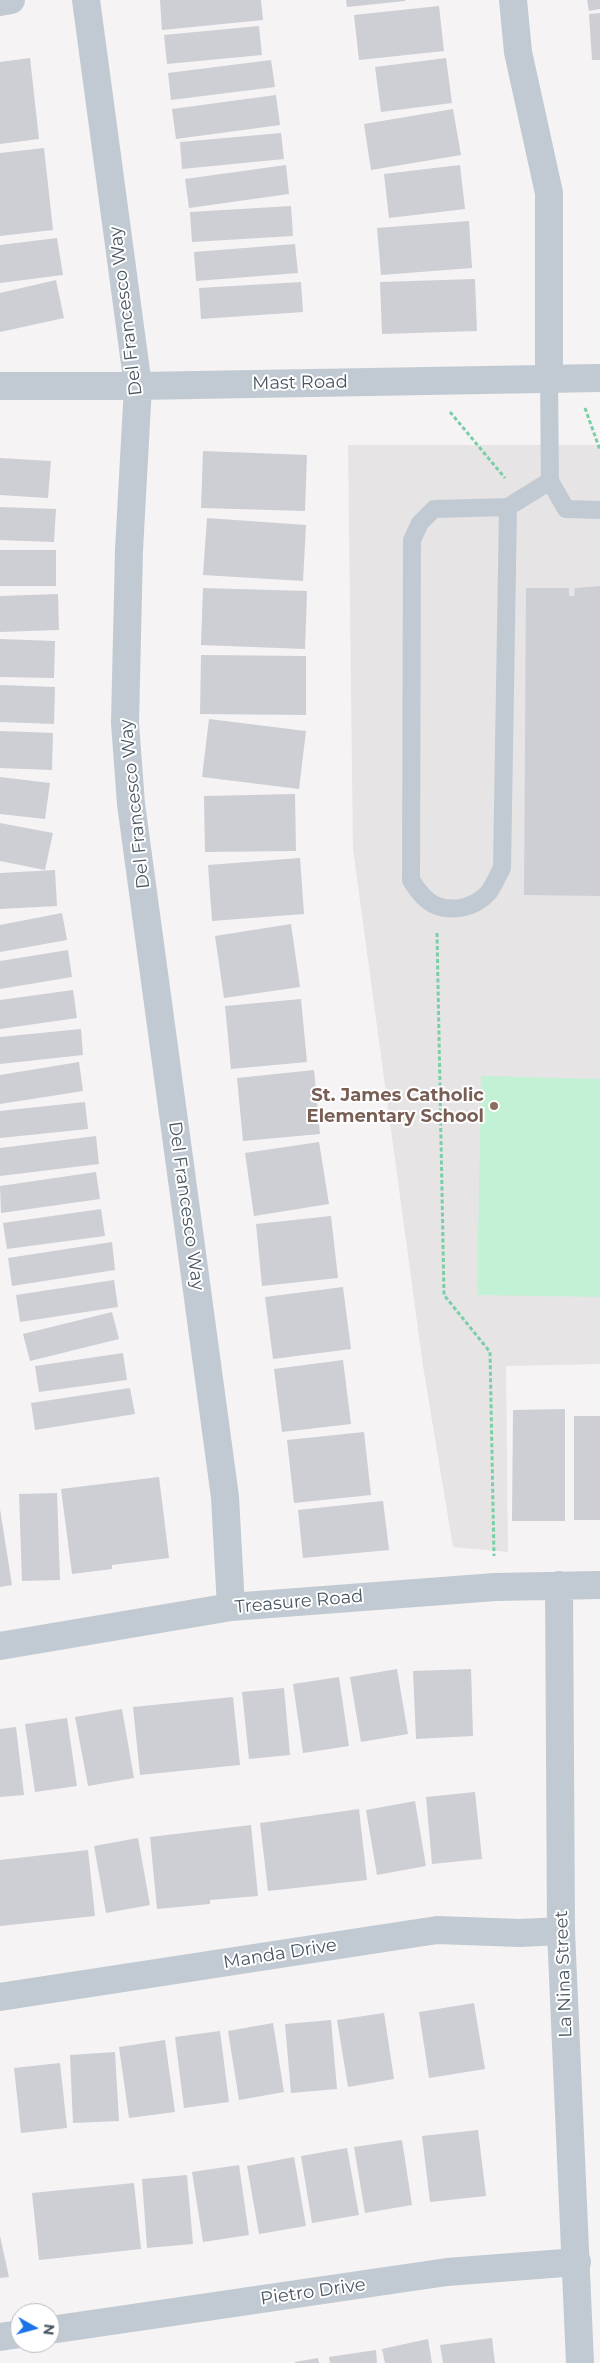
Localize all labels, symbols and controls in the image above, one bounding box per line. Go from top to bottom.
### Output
street label: Del Francesco Way [105,225,147,397]
street label: Mast Road [252,371,348,395]
street label: Del Francesco Way [115,718,155,890]
place label: St. James Catholic Elementary School [307,1085,484,1128]
marker: St. James Catholic Elementary School [488,1100,500,1112]
street label: Del Francesco Way [163,1120,209,1292]
street label: Treasure Road [234,1586,364,1618]
street label: La Nina Street [551,1910,577,2038]
street label: Manda Drive [222,1934,338,1974]
street label: Pietro Drive [259,2274,367,2310]
north arrow [10,2303,60,2353]
text: N [39,2323,59,2336]

